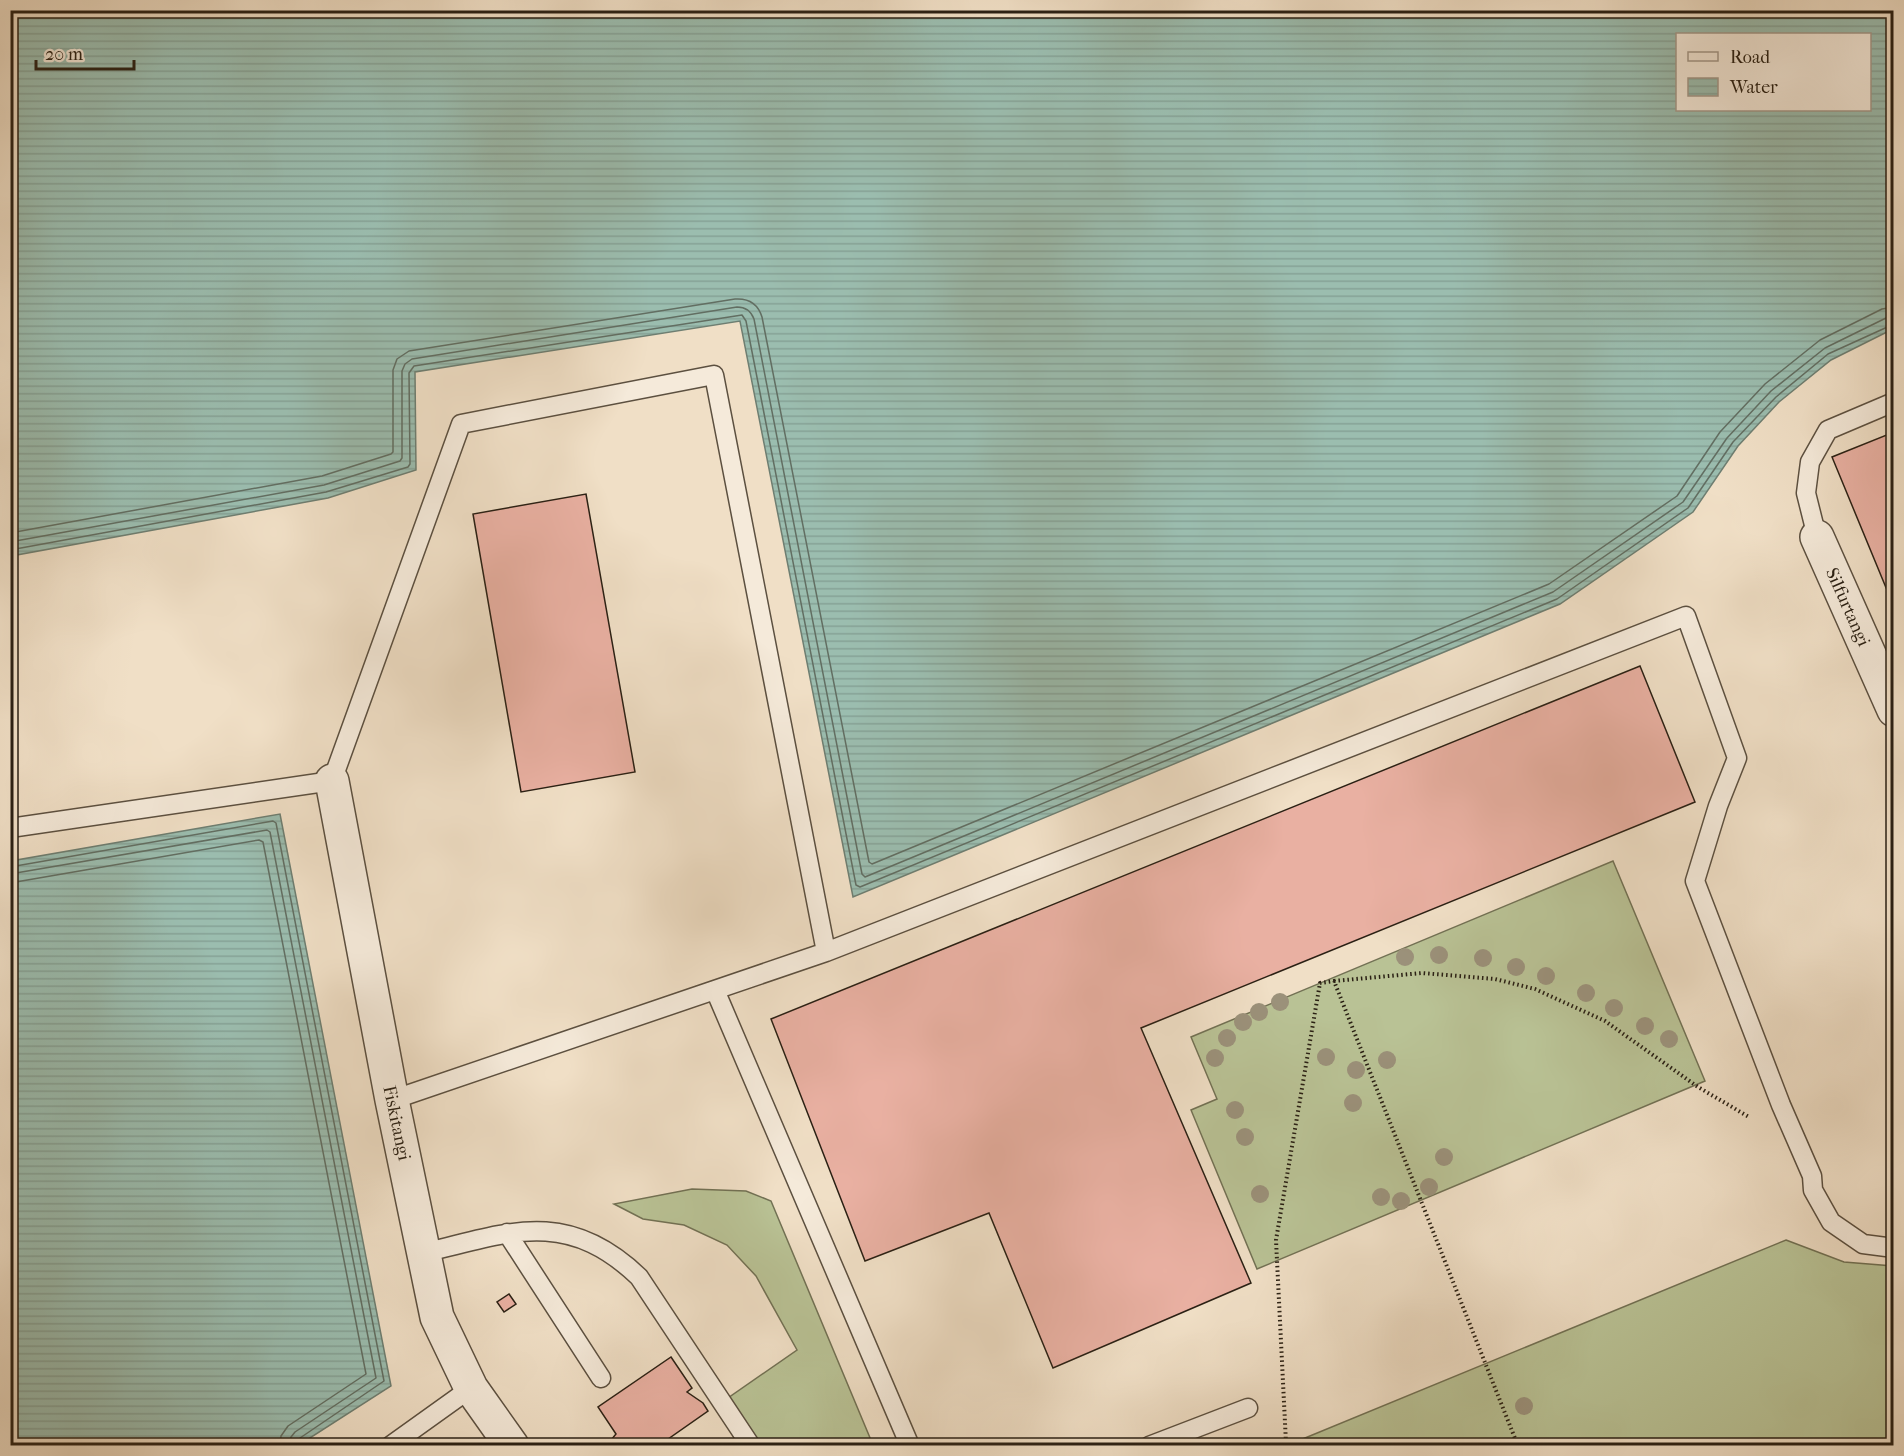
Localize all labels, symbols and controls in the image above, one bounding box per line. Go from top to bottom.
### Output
scale bar [36,33,134,71]
legend [1676,33,1871,111]
text: 20 m [45,44,83,65]
text: Road [1730,47,1770,68]
text: Water [1729,77,1778,98]
street label: Silfurtangi [1821,565,1874,650]
street label: Fiskitangi [378,1084,415,1163]

